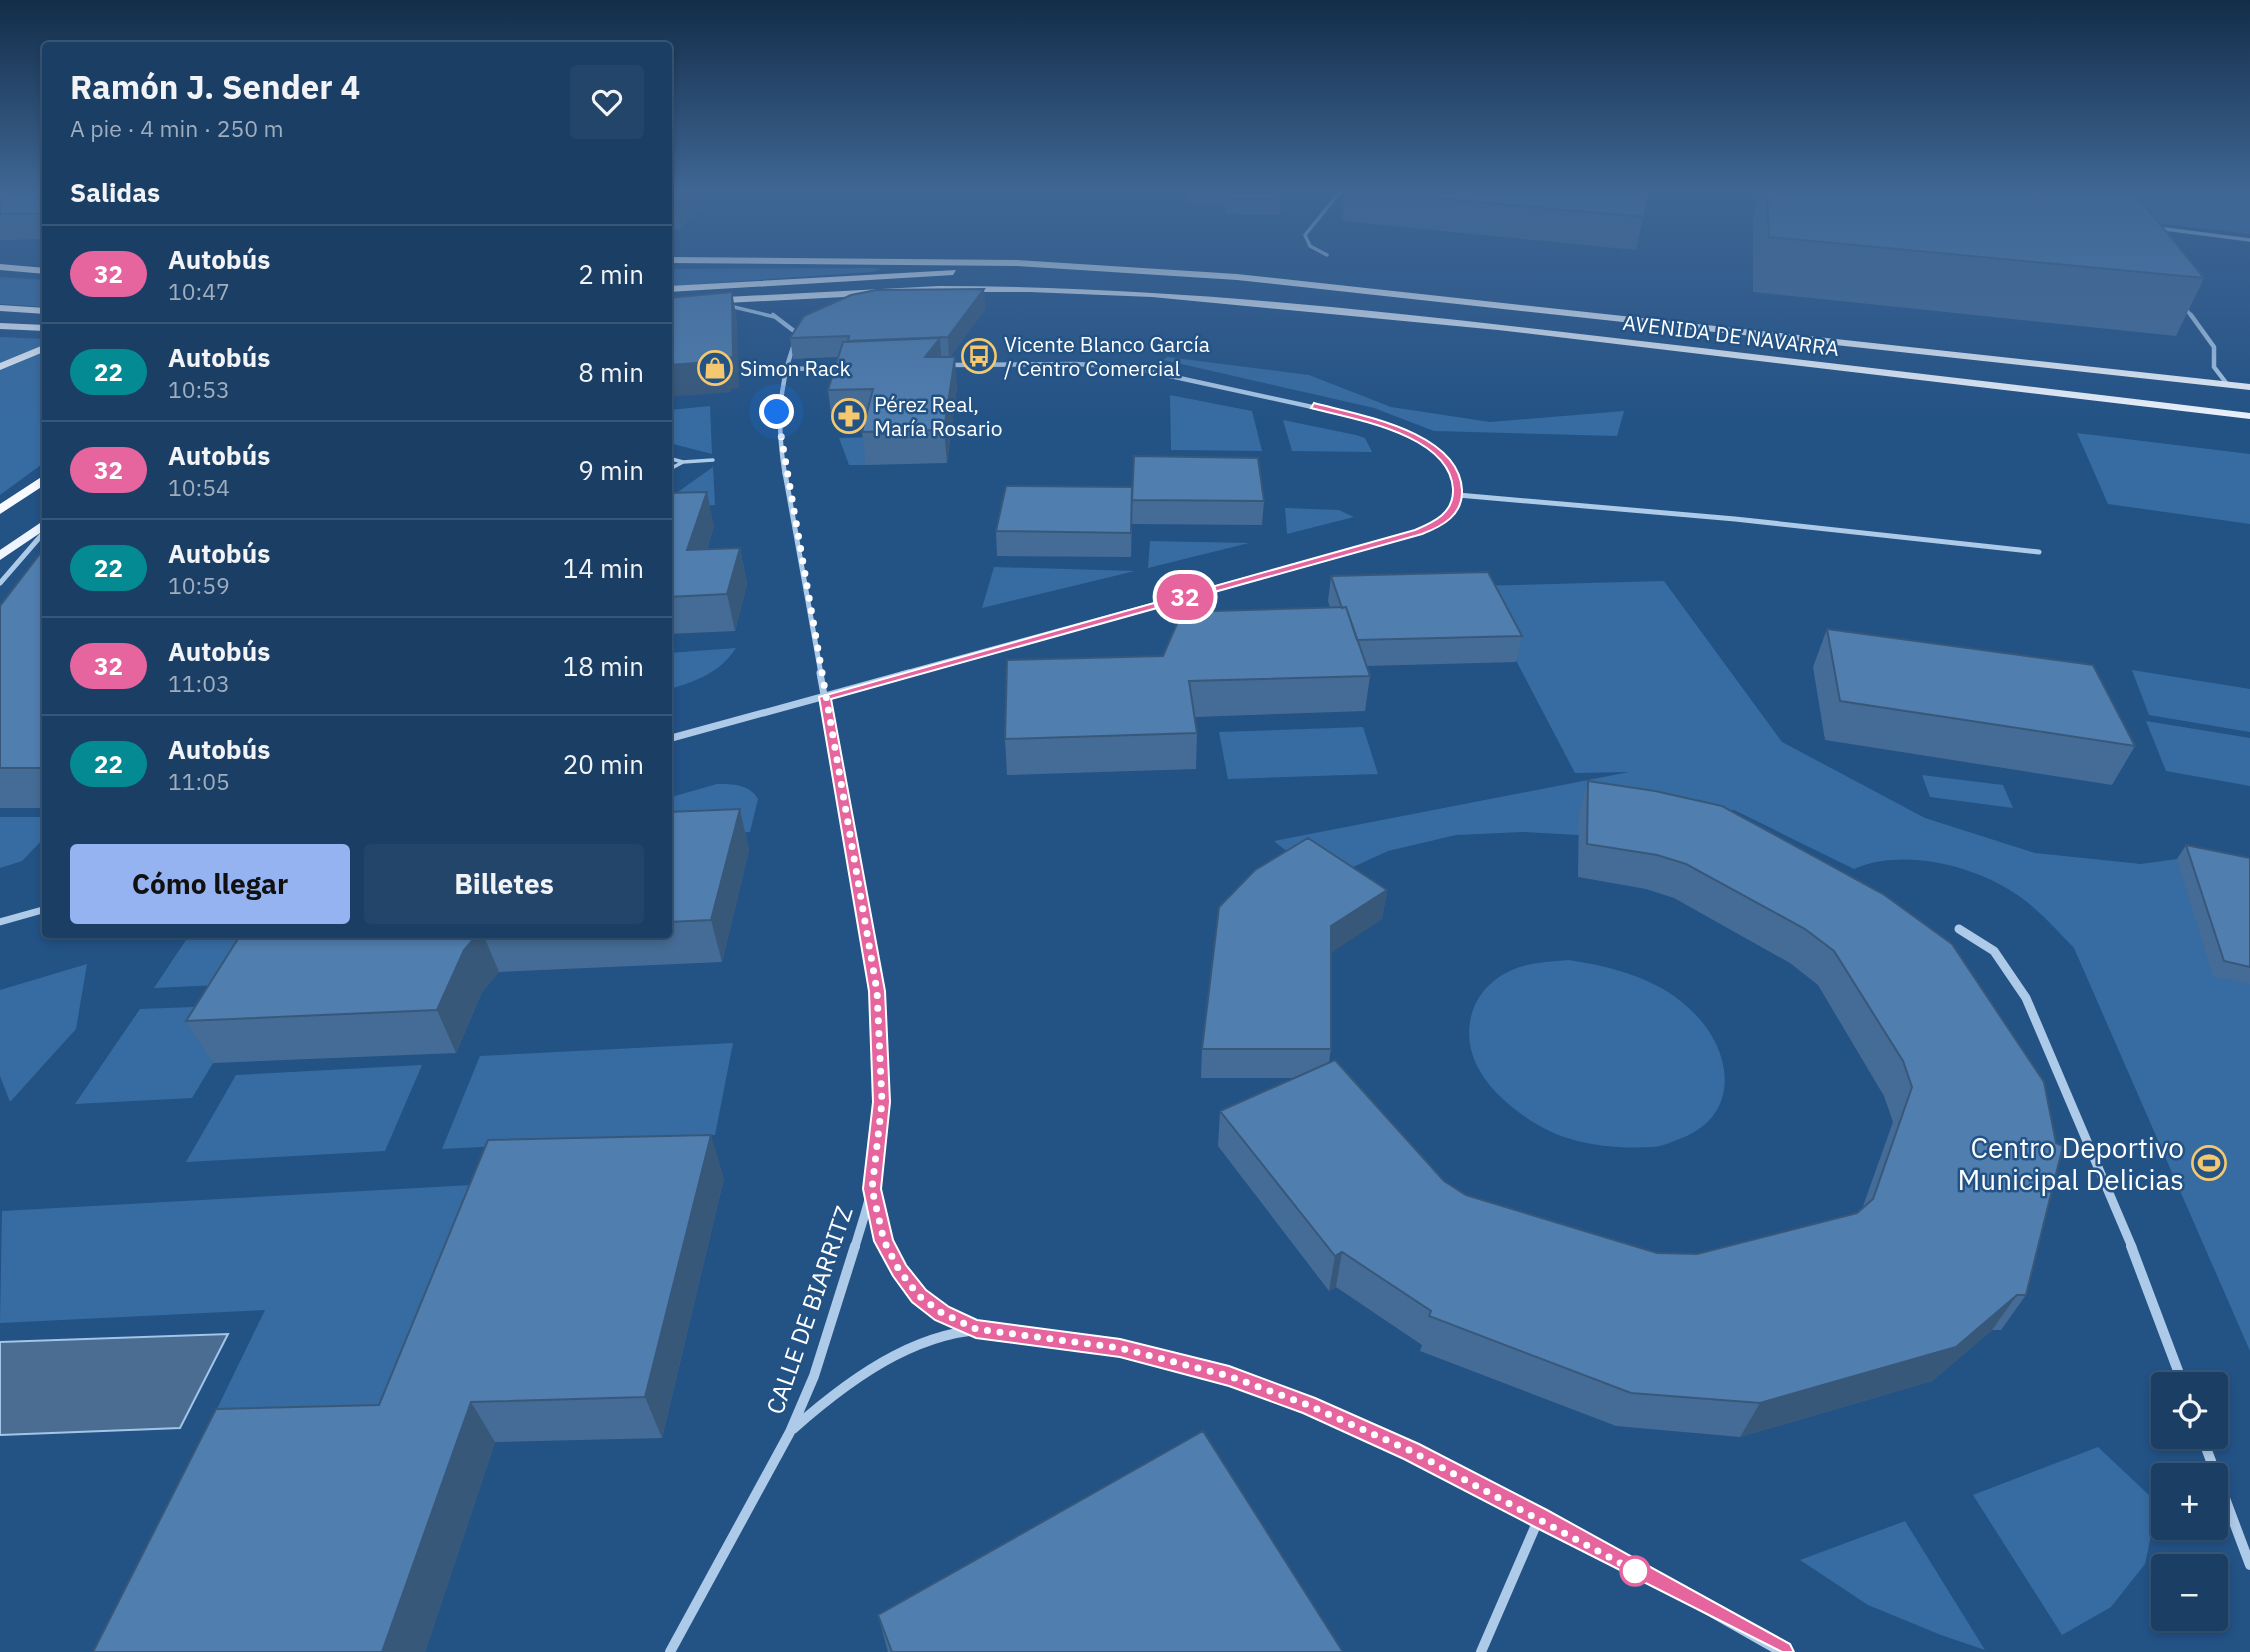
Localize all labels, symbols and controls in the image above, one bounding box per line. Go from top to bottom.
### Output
text: Ramón J. Sender 4 [70,65,360,108]
button: heart [570,65,644,139]
text: A pie · 4 min · 250 m [70,113,284,143]
text: Salidas [70,175,160,209]
text: Autobús [168,242,270,276]
text: 2 min [578,257,644,291]
text: 32 [94,258,123,290]
text: 10:47 [168,276,230,306]
street label: AVENIDA DE NAVARRA [1621,308,1841,362]
place label: Vicente Blanco García / Centro Comercial [1004,330,1210,382]
bus stop icon: Vicente Blanco García / Centro Comercial [960,337,998,375]
text: Autobús [168,340,270,374]
shop icon: Simon Rack [696,349,734,387]
place label: Simon Rack [740,354,851,382]
text: 8 min [578,355,644,389]
text: 22 [94,356,123,388]
text: 10:53 [168,374,230,404]
place label: Pérez Real, María Rosario [874,390,1002,442]
your location [759,394,794,429]
pharmacy icon: Pérez Real, María Rosario [830,397,868,435]
text: Autobús [168,438,270,472]
text: 9 min [578,453,644,487]
text: 32 [94,454,123,486]
text: 10:54 [168,472,230,502]
text: Autobús [168,536,270,570]
text: 14 min [563,551,644,585]
text: 22 [94,552,123,584]
text: 10:59 [168,570,230,600]
line badge: 32 [1154,574,1216,620]
text: 32 [1171,581,1199,613]
text: Autobús [168,634,270,668]
text: 18 min [563,649,644,683]
text: 32 [94,650,123,682]
text: 11:03 [168,668,230,698]
text: Autobús [168,732,270,766]
text: 20 min [563,747,644,781]
text: 22 [94,748,123,780]
text: 11:05 [168,766,230,796]
button: Cómo llegar [70,844,350,924]
button: Billetes [364,844,644,924]
place label: Centro Deportivo Municipal Delicias [1958,1129,2184,1198]
sports icon: Centro Deportivo Municipal Delicias [2190,1144,2228,1182]
street label: CALLE DE BIARRITZ [758,1202,860,1418]
map controls [2151,1372,2228,1631]
button: locate [2151,1372,2228,1449]
button: + [2151,1463,2228,1540]
button: − [2151,1554,2228,1631]
unlabelled marker [1620,1556,1650,1586]

